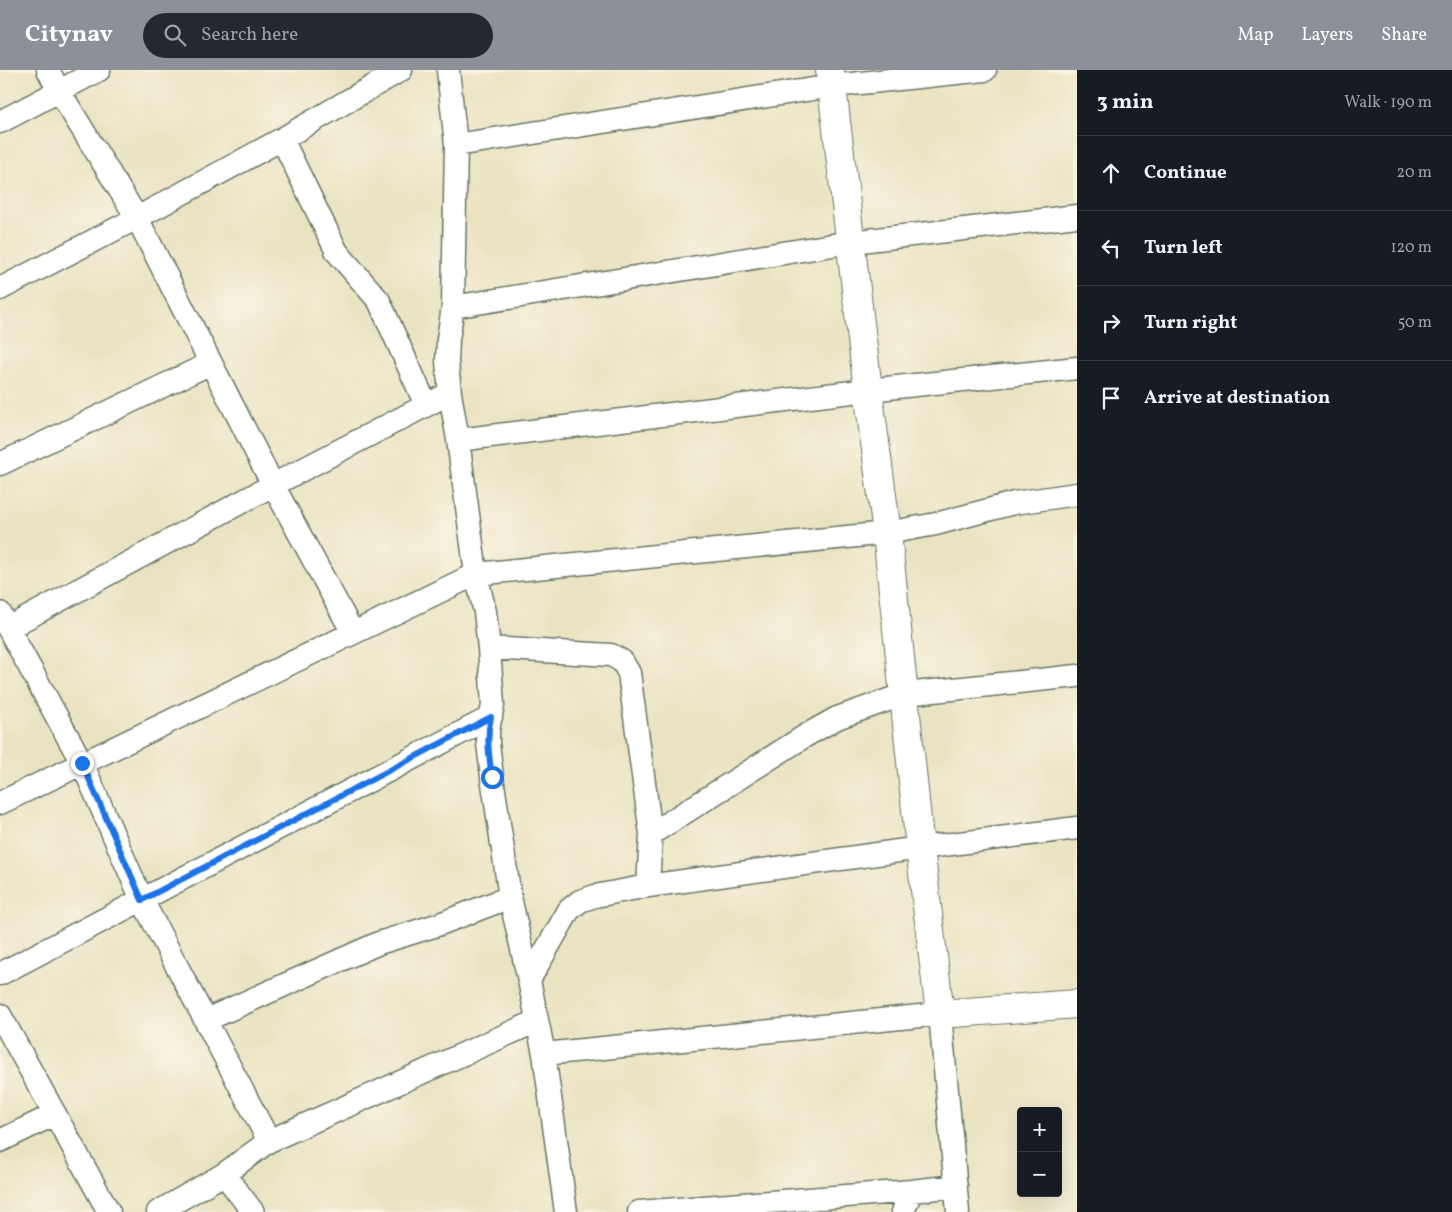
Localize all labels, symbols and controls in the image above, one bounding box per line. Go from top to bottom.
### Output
search box [143,13,493,58]
text: Citynav [25,18,113,52]
icon: search [161,21,189,49]
text: Search here [201,22,298,48]
text: Map [1237,23,1273,48]
text: Layers [1301,23,1353,48]
text: Share [1381,23,1427,48]
text: 3 min [1097,88,1153,117]
text: Walk · 190 m [1344,92,1432,114]
icon: ahead [1097,159,1125,187]
text: Continue [1144,160,1227,186]
text: 20 m [1397,162,1432,184]
icon: left [1097,234,1125,262]
text: Turn left [1144,235,1223,261]
text: 120 m [1390,237,1432,259]
icon: right [1097,309,1125,337]
text: Turn right [1144,310,1237,336]
text: 50 m [1398,312,1432,334]
icon: arrive [1097,384,1125,412]
text: Arrive at destination [1144,385,1330,411]
route end [71,752,94,775]
route start [481,766,504,789]
map controls [1017,1107,1062,1197]
button: + [1017,1107,1062,1152]
button: − [1017,1152,1062,1197]

